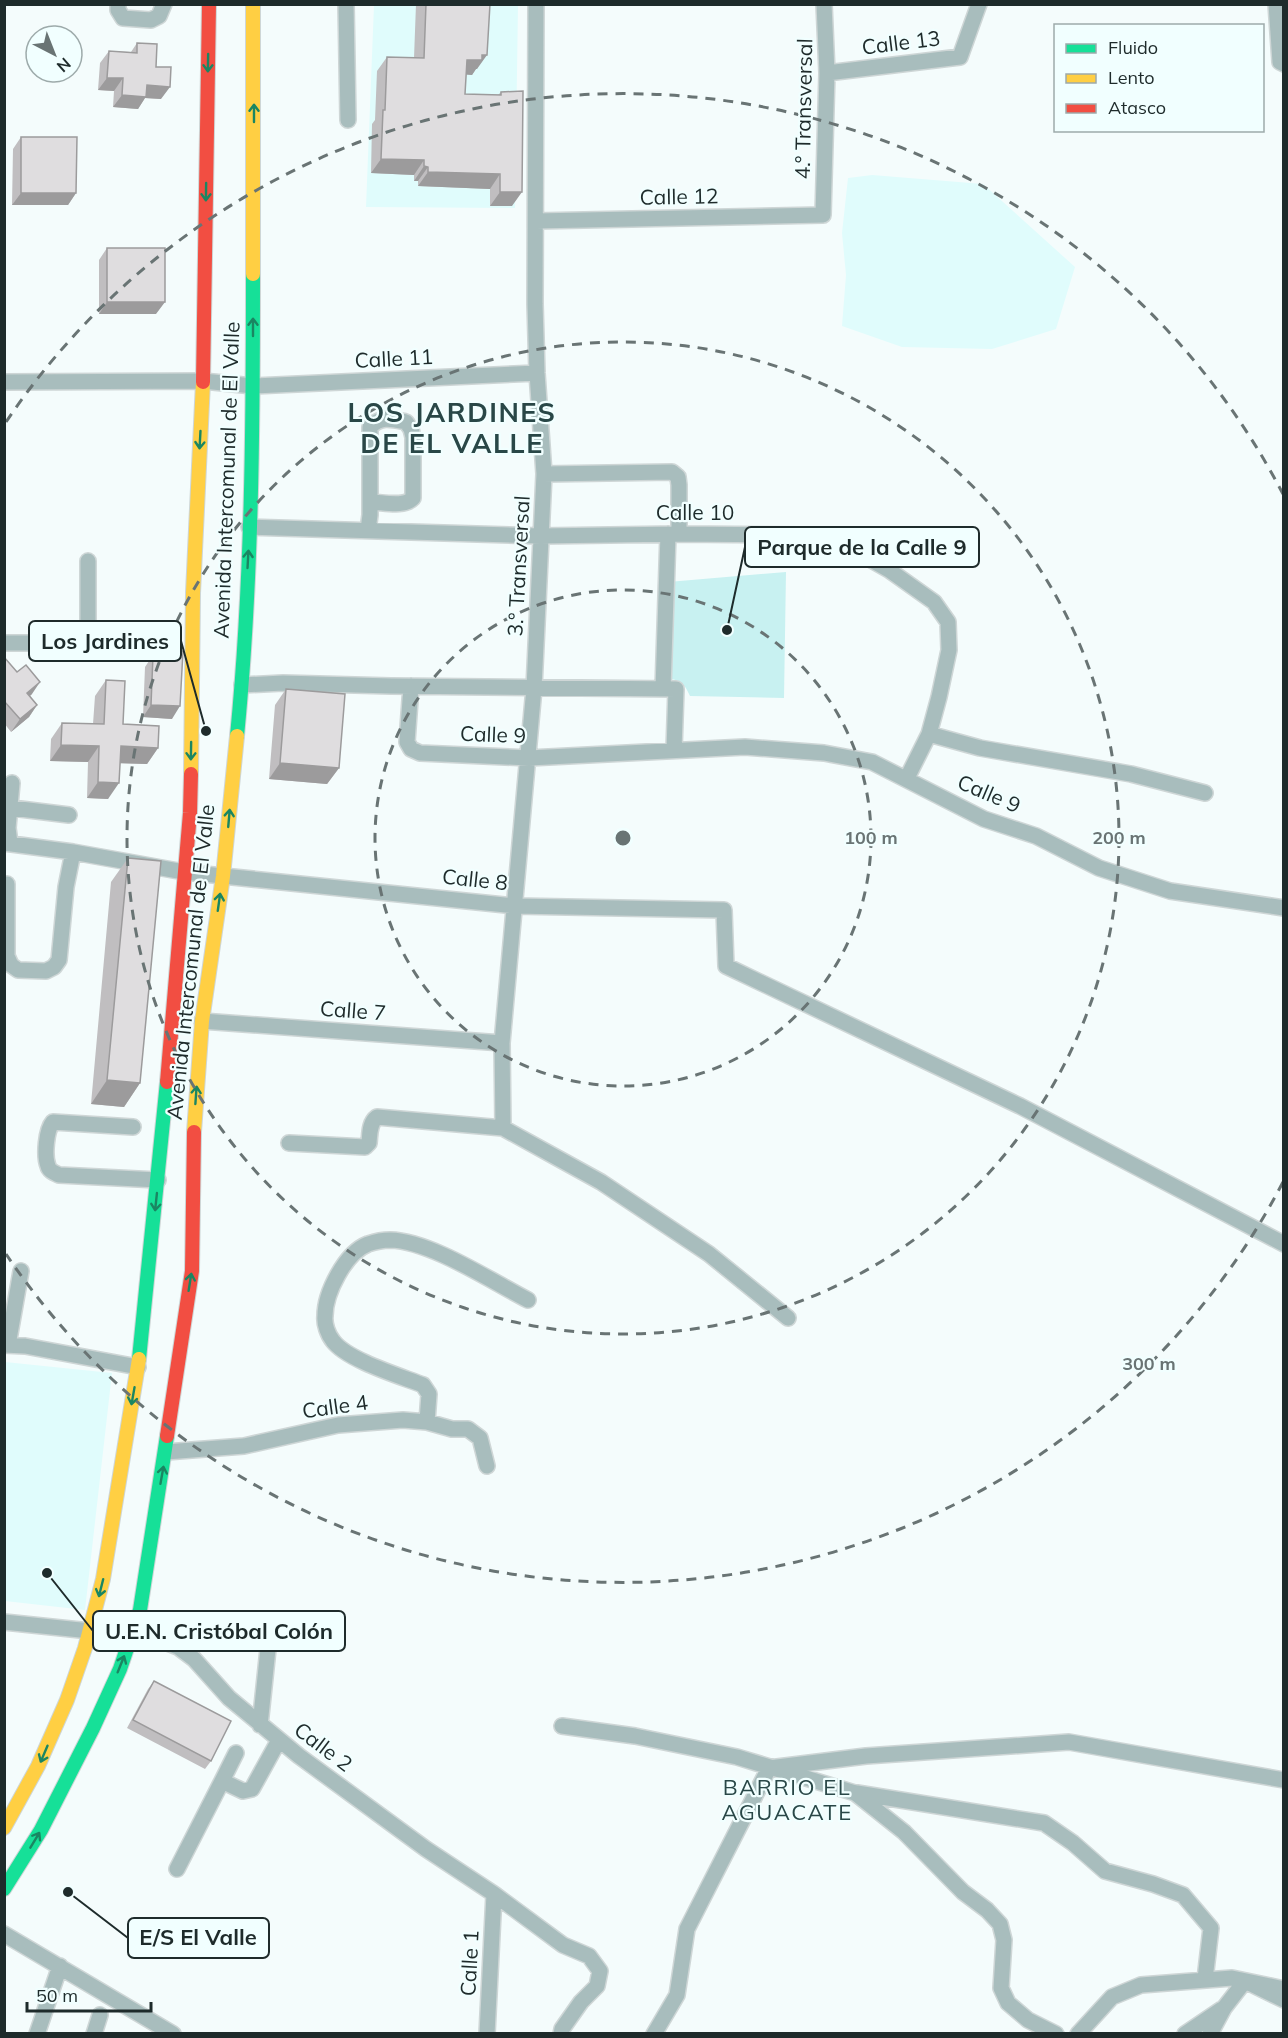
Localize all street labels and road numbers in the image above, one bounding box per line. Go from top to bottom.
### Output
street label: Calle 13 [860,24,942,60]
street label: 4.° Transversal [789,38,817,180]
street label: Calle 12 [639,182,719,210]
street label: Avenida Intercomunal de El Valle [207,321,245,639]
street label: Calle 11 [354,343,434,373]
street label: 3.° Transversal [501,495,535,637]
street label: Calle 10 [656,499,734,525]
street label: Calle 9 [460,720,527,748]
street label: Calle 9 [954,768,1025,818]
street label: Avenida Intercomunal de El Valle [161,803,220,1121]
street label: Calle 8 [441,863,509,895]
street label: Calle 7 [319,995,387,1025]
street label: Calle 4 [300,1388,370,1423]
street label: Calle 2 [289,1716,358,1776]
street label: Calle 1 [454,1929,484,1997]

